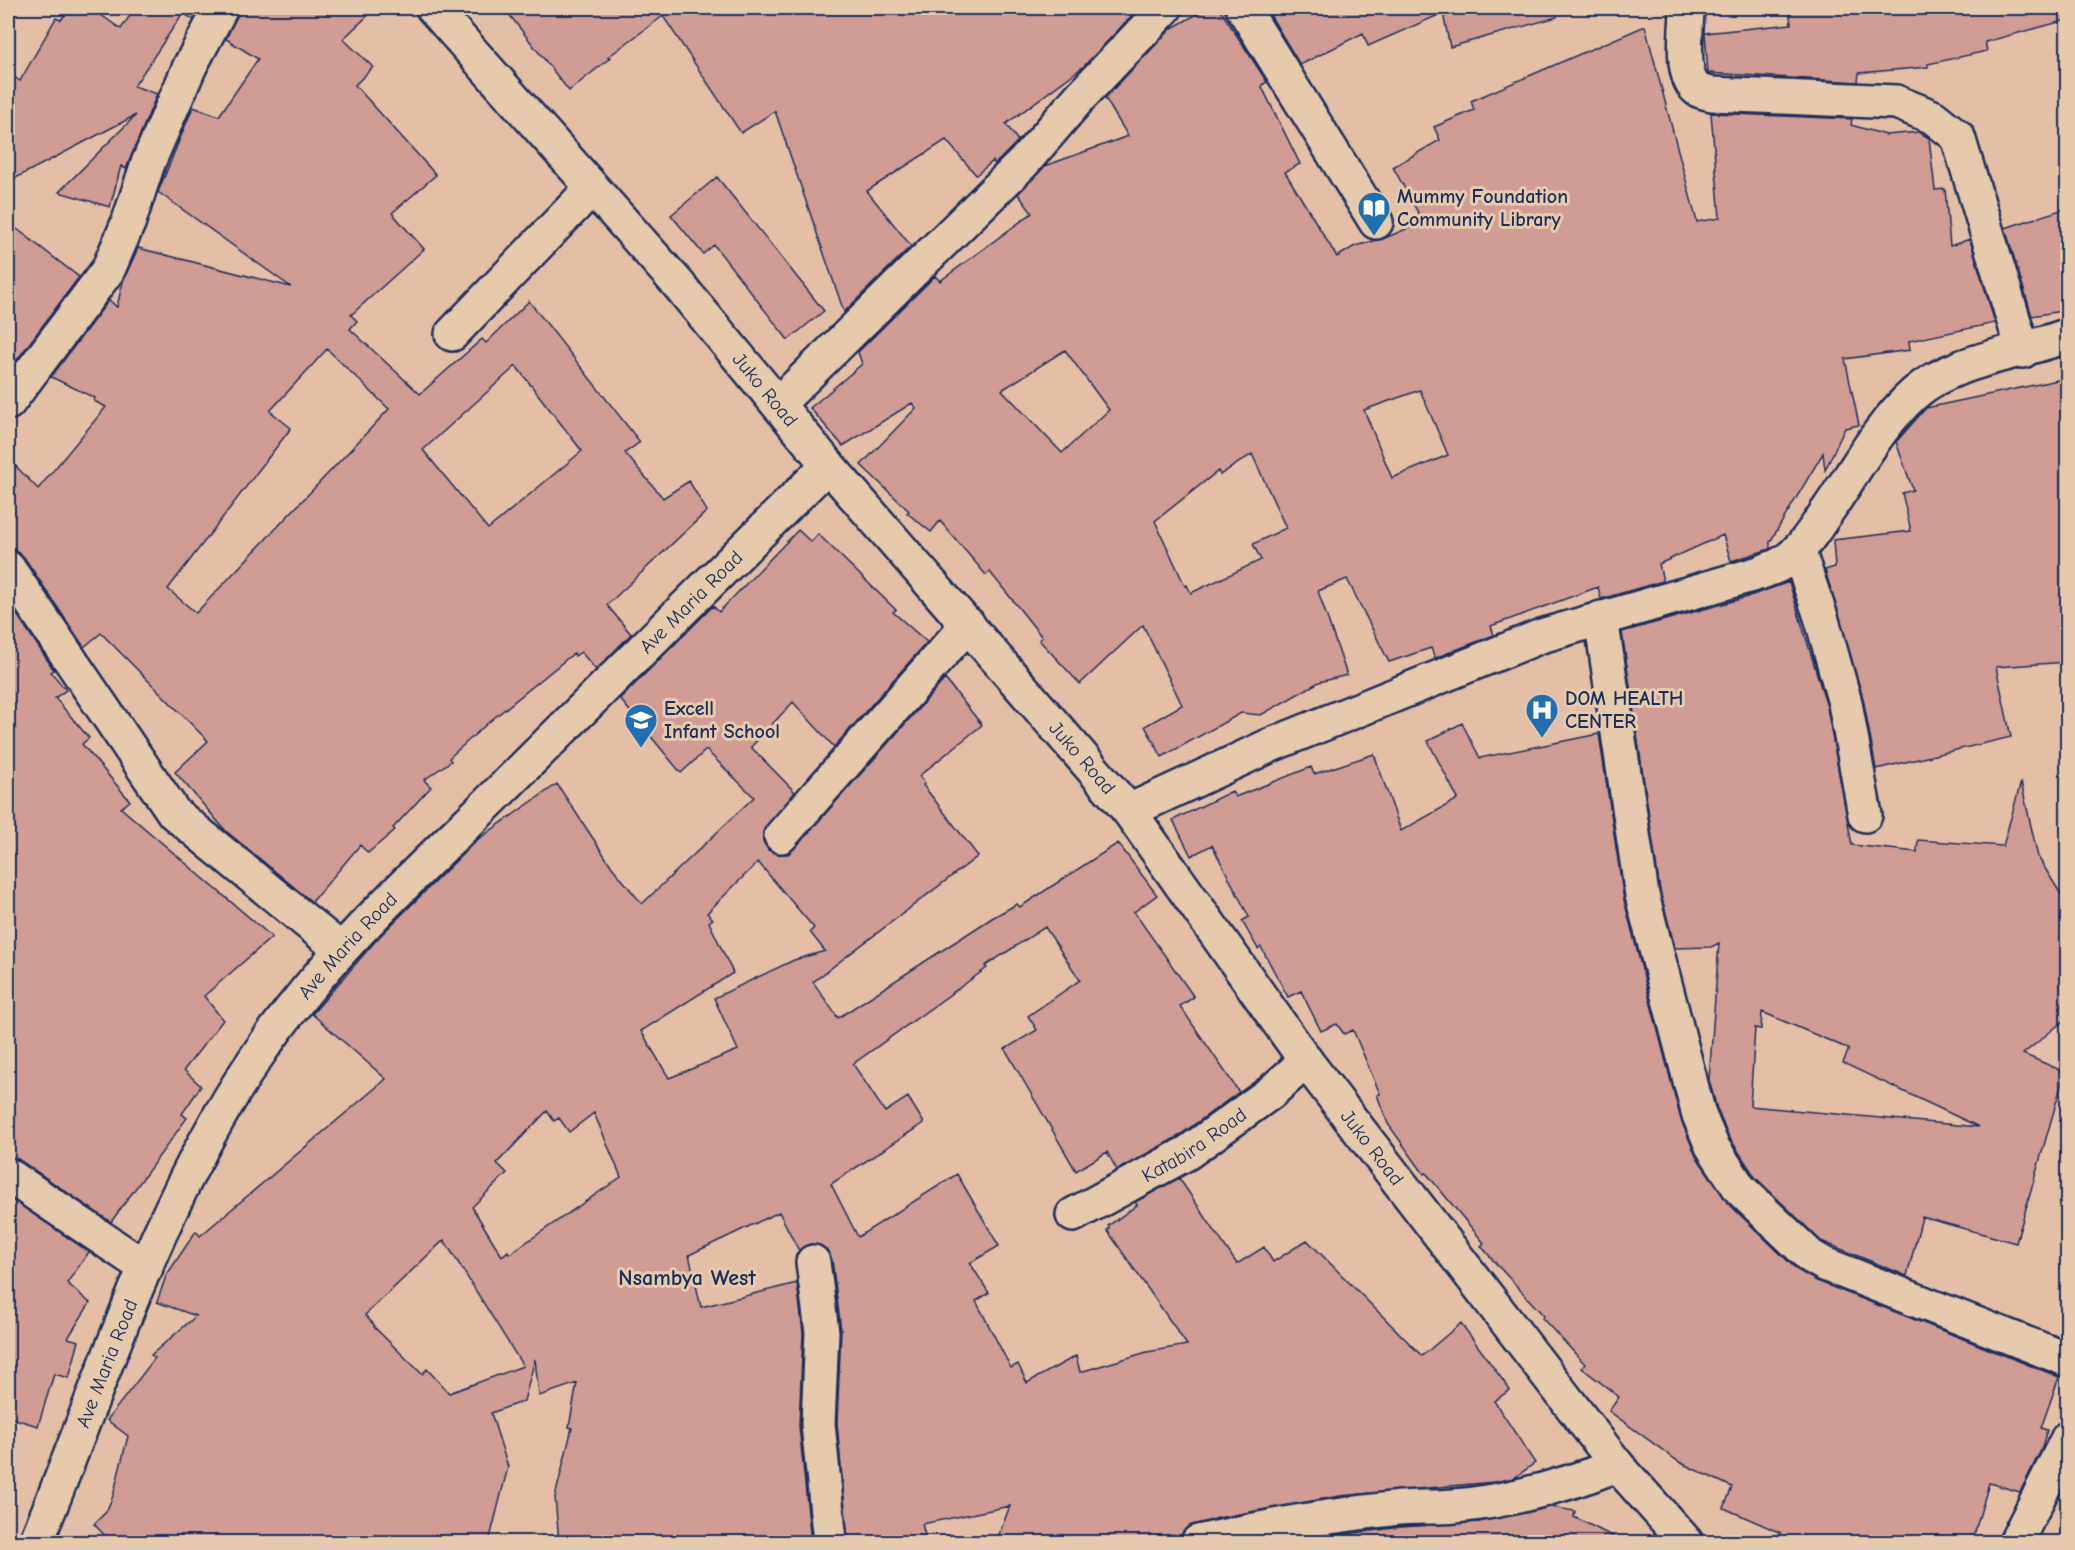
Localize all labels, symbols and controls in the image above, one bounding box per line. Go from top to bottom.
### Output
place label: Mummy Foundation Community Library [1397,185,1568,231]
library icon: Mummy Foundation Community Library [1356,190,1392,237]
street label: Juko Road [728,348,802,431]
street label: Ave Maria Road [635,546,747,658]
place label: DOM HEALTH CENTER [1565,687,1683,733]
hospital icon: DOM HEALTH CENTER [1524,692,1560,739]
place label: Excell Infant School [664,697,780,743]
school or university icon: Excell Infant School [623,702,659,749]
street label: Juko Road [1044,717,1120,799]
street label: Ave Maria Road [293,888,402,1004]
street label: Katabira Road [1138,1103,1251,1187]
street label: Juko Road [1336,1105,1408,1190]
district label: Nsambya West [618,1265,756,1291]
street label: Ave Maria Road [71,1296,142,1431]

